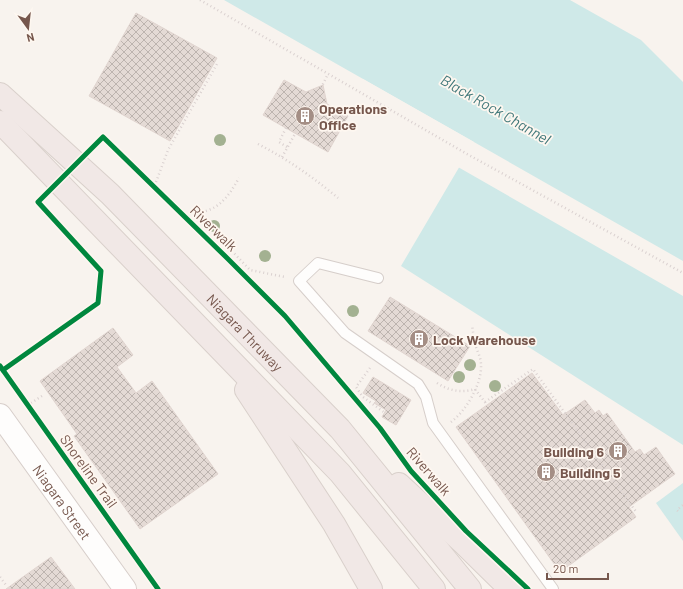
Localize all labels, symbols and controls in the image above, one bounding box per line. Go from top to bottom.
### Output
north arrow [8,8,48,48]
text: N [25,31,36,45]
water label: Black Rock Channel [438,70,555,148]
place label: Operations Office [319,100,387,133]
building icon: Operations Office [294,105,316,127]
street label: Riverwalk [187,201,241,255]
street label: Niagara Thruway [204,290,287,375]
building icon: Lock Warehouse [408,328,430,350]
place label: Lock Warehouse [433,331,536,348]
street label: Shoreline Trail [57,431,121,511]
building icon: Building 6 [607,440,629,462]
street label: Riverwalk [403,443,455,499]
place label: Building 6 [544,443,604,460]
street label: Niagara Street [30,461,95,543]
building icon: Building 5 [535,461,557,483]
place label: Building 5 [560,464,621,481]
scale bar [547,555,608,581]
text: 20 m [553,561,579,575]

